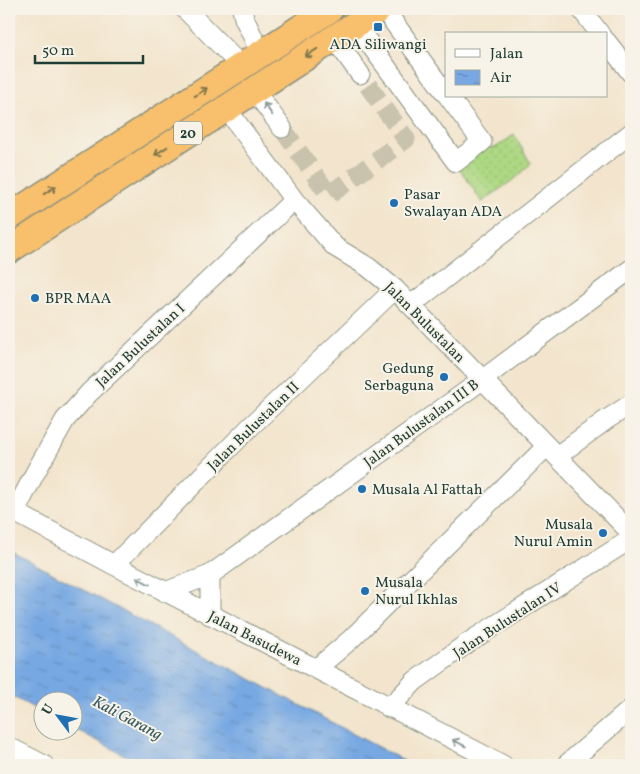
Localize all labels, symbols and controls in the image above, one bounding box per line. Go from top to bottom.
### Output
marker: ADA Siliwangi [372,21,384,33]
scale bar [35,32,142,64]
legend [445,32,608,98]
place label: ADA Siliwangi [330,35,426,56]
text: 50 m [42,41,74,62]
text: Jalan [490,44,523,65]
one-way arrow [305,48,319,58]
text: Air [490,68,511,89]
one-way arrow [193,87,207,97]
one-way arrow [263,102,273,116]
road number: 20 [174,122,202,144]
one-way arrow [154,146,168,156]
one-way arrow [42,185,56,195]
place label: Pasar Swalayan ADA [404,185,503,223]
marker: Pasar Swalayan ADA [388,197,400,209]
street label: Jalan Bulustalan [379,278,469,368]
place label: BPR MAA [45,289,112,310]
marker: BPR MAA [29,292,41,304]
street label: Jalan Bulustalan I [92,299,190,393]
place label: Gedung Serbaguna [364,359,434,397]
marker: Gedung Serbaguna [438,371,450,383]
street label: Jalan Bulustalan III B [360,375,484,473]
street label: Jalan Bulustalan II [203,378,305,477]
place label: Musala Al Fattah [372,480,483,501]
marker: Musala Al Fattah [356,483,368,495]
place label: Musala Nurul Amin [514,515,593,553]
marker: Musala Nurul Amin [597,527,609,539]
place label: Musala Nurul Ikhlas [375,573,458,611]
one-way arrow [136,576,151,586]
street label: Jalan Bulustalan IV [449,578,566,664]
marker: Musala Nurul Ikhlas [359,585,371,597]
street label: Jalan Basudewa [204,607,305,672]
water label: Kali Garang [89,691,166,746]
north arrow [32,692,82,742]
text: U [38,700,59,719]
one-way arrow [452,738,467,747]

